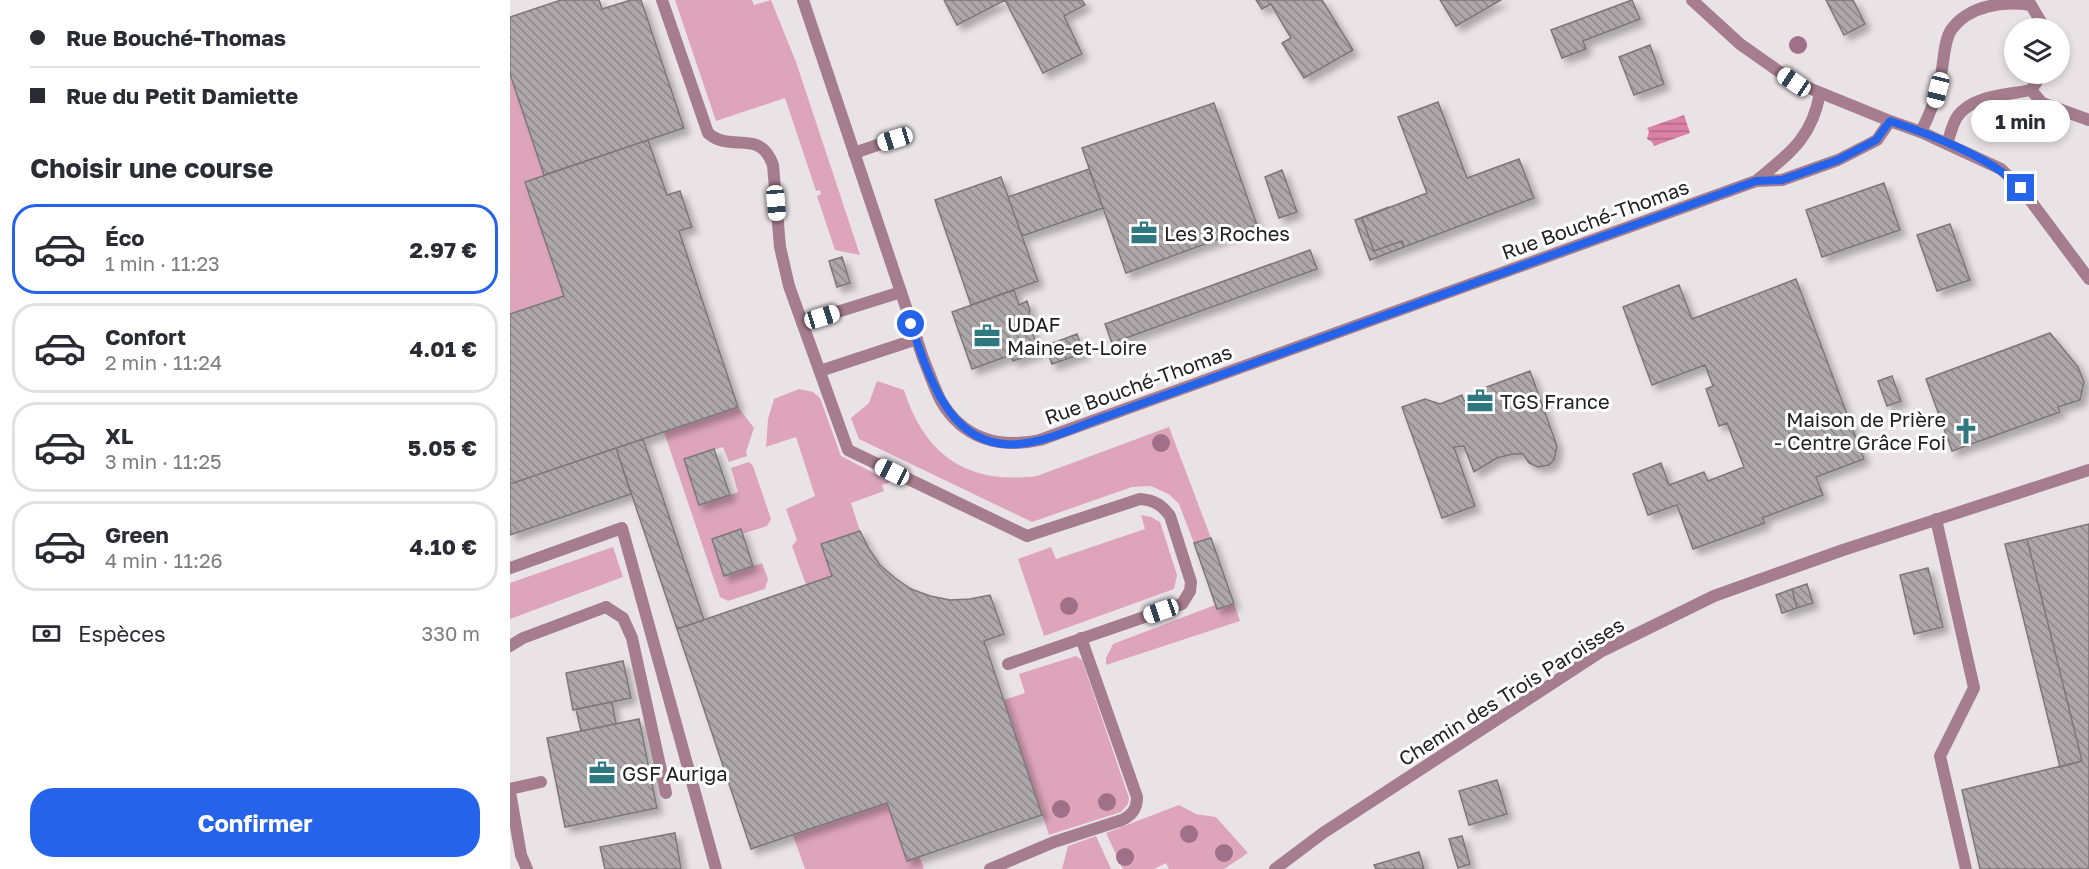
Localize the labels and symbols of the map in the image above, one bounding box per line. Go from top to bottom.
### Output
car [1774,64,1814,100]
car [1925,70,1951,110]
callout: 1 min [1972,101,2071,143]
car [875,125,915,153]
street label: Rue Bouché-Thomas [1498,174,1692,264]
route end [2007,174,2034,201]
car [765,184,787,222]
office icon: Les 3 Roches [1129,218,1159,248]
place label: Les 3 Roches [1164,221,1290,245]
car [802,303,842,331]
route start [897,310,924,337]
place label: UDAF Maine-et-Loire [1007,312,1147,359]
office icon: UDAF Maine-et-Loire [972,321,1002,351]
street label: Rue Bouché-Thomas [1041,339,1235,429]
office icon: TGS France [1465,386,1495,416]
place label: TGS France [1500,389,1610,413]
place label: Maison de Prière - Centre Grâce Foi [1774,407,1946,454]
church icon: Maison de Prière - Centre Grâce Foi [1951,416,1981,446]
car [872,456,912,488]
car [1141,597,1181,625]
street label: Chemin des Trois Paroisses [1394,612,1628,770]
office icon: GSF Auriga [587,758,617,788]
place label: GSF Auriga [622,761,728,785]

